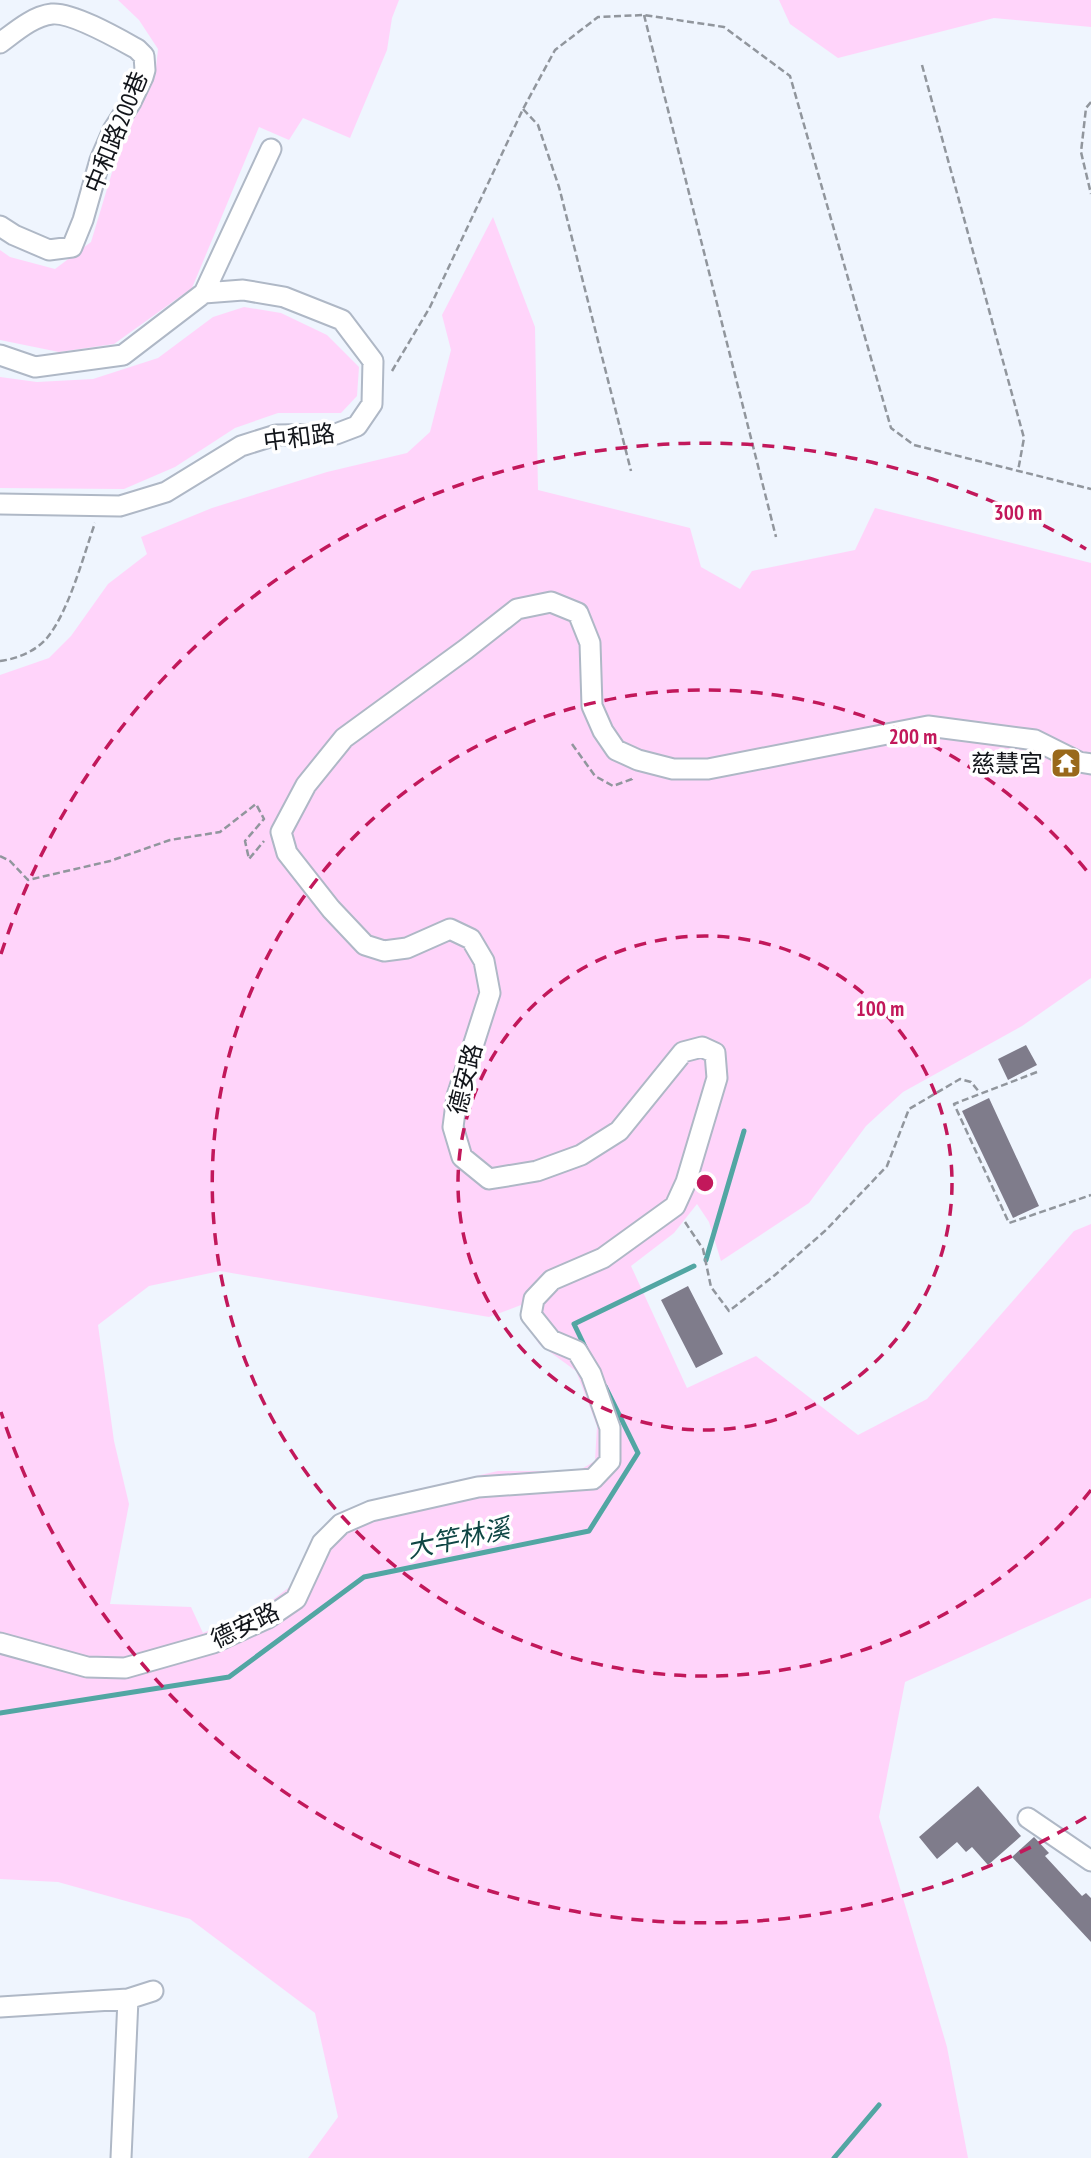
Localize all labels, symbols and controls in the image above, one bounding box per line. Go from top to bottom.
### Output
street label: 中和路200巷 [78,67,154,197]
street label: 中和路 [261,417,337,457]
text: 300 m [994,499,1042,526]
text: 200 m [889,723,937,750]
temple icon: 慈慧宮 [1049,746,1083,780]
place label: 慈慧宮 [971,748,1043,779]
text: 100 m [856,995,904,1022]
street label: 德安路 [441,1040,489,1118]
centre of rings [693,1171,717,1195]
water label: 大竿林溪 [404,1510,516,1565]
street label: 德安路 [206,1595,284,1655]

